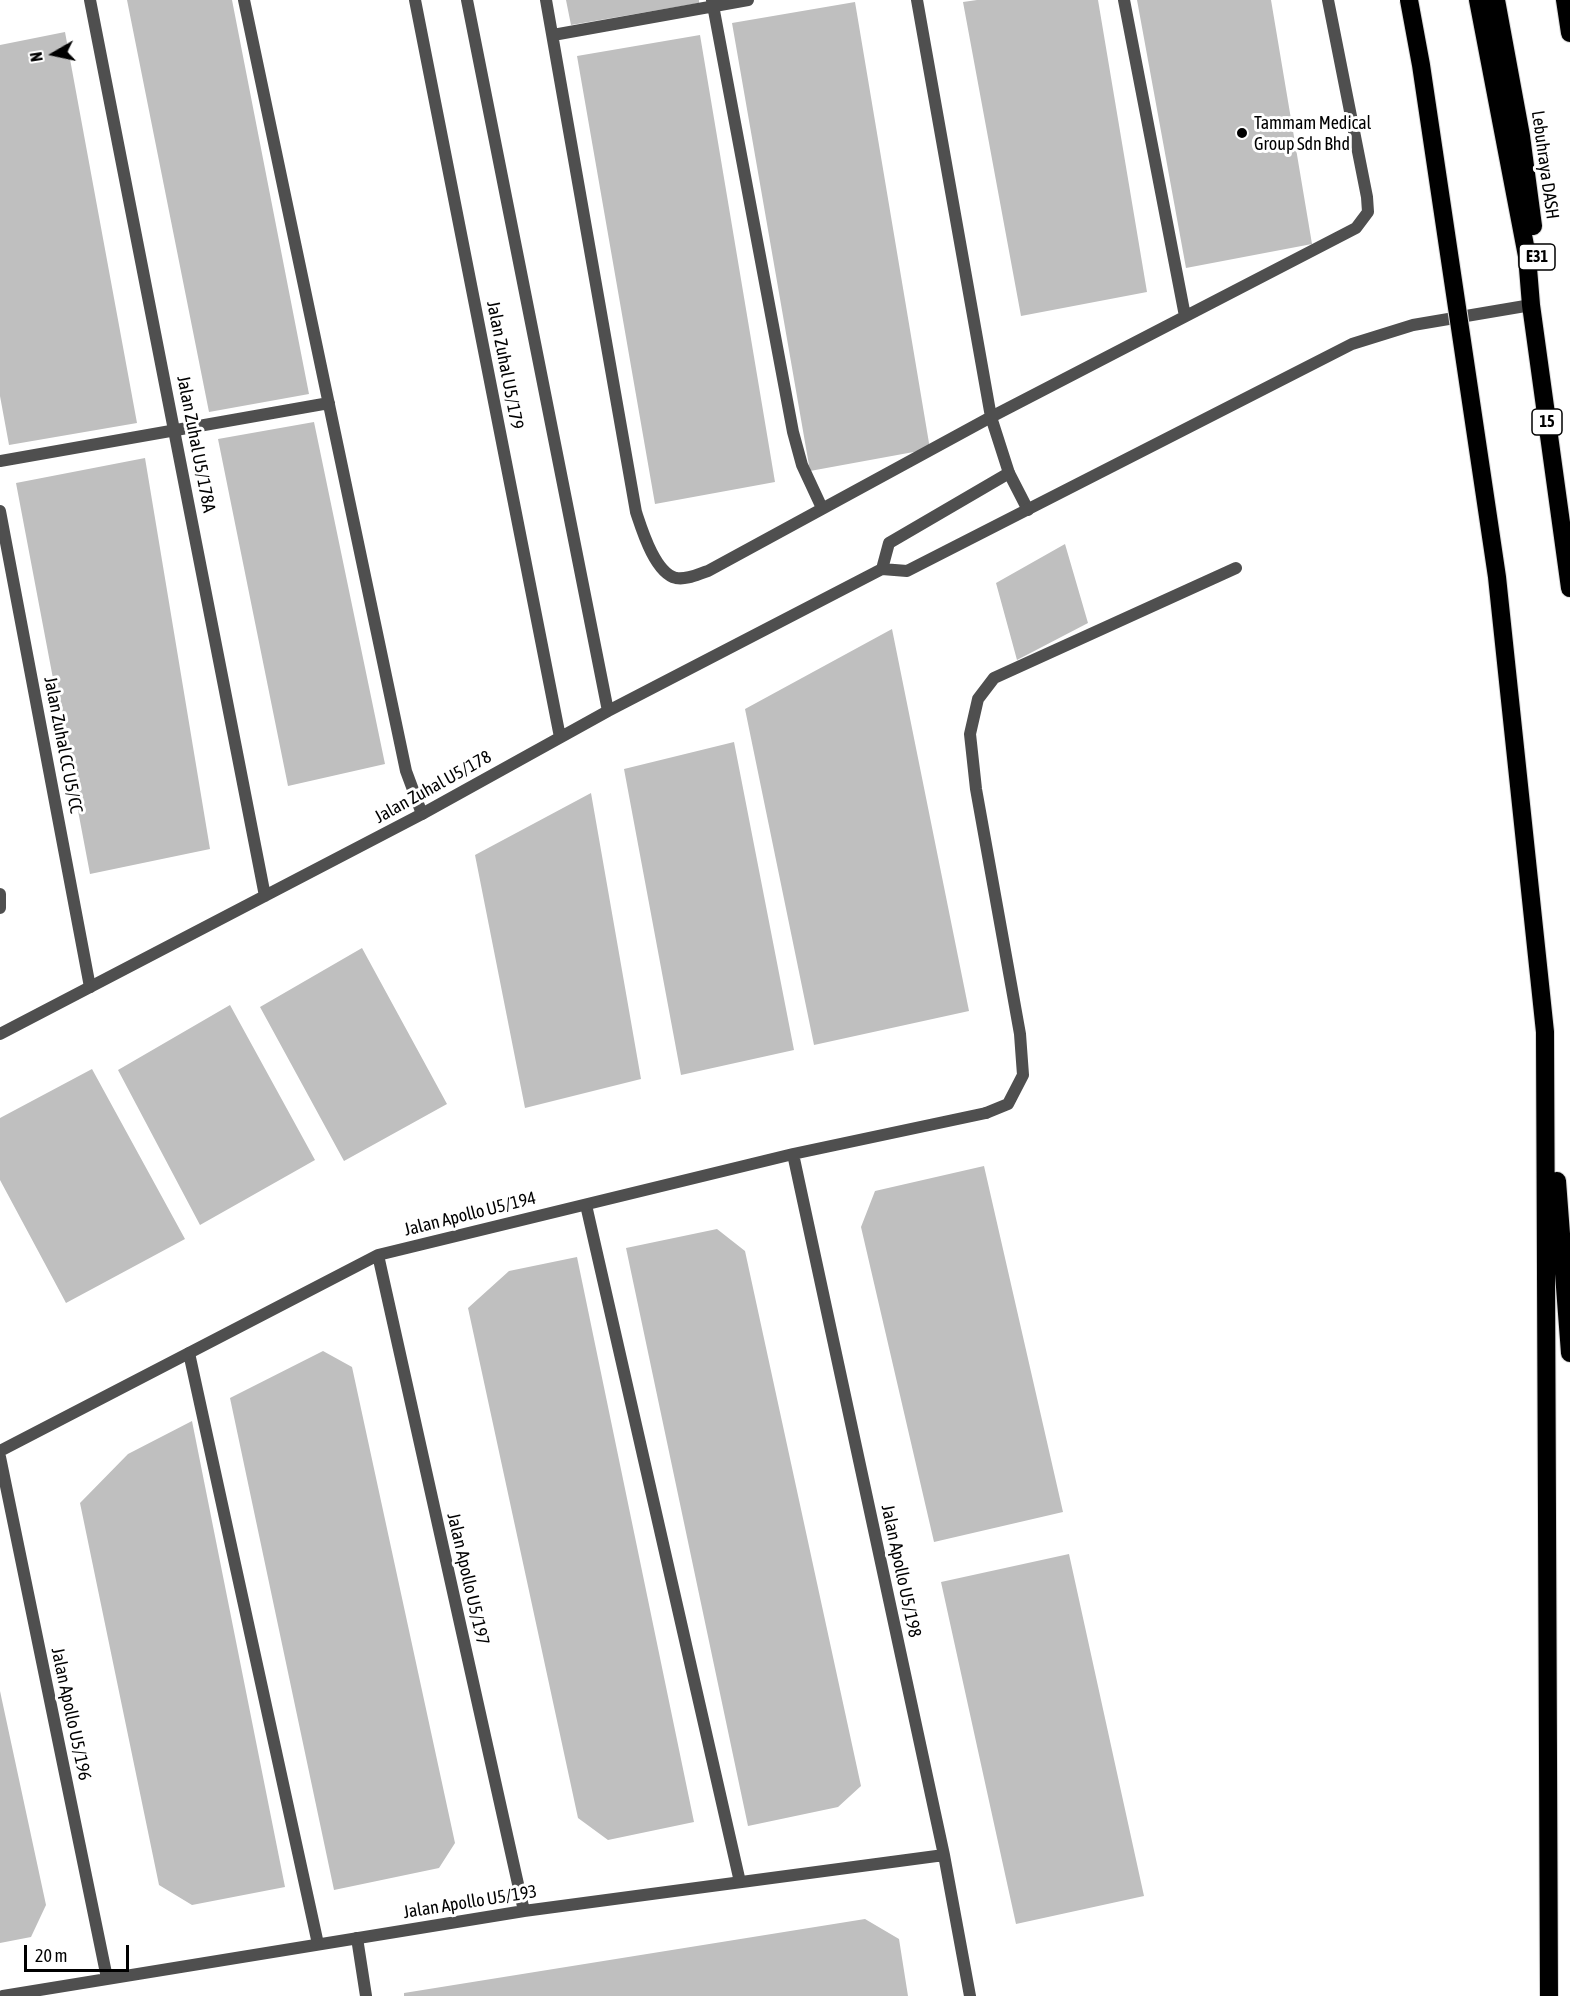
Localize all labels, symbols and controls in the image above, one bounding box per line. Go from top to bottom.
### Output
north arrow [24,24,84,84]
text: N [27,51,46,63]
street label: Lebuhraya DASH [1527,109,1563,221]
place label: Tammam Medical Group Sdn Bhd [1254,112,1371,154]
marker: Tammam Medical Group Sdn Bhd [1235,126,1249,140]
road number: E31 [1519,244,1555,270]
street label: Jalan Zuhal U5/179 [482,299,528,431]
street label: Jalan Zuhal U5/178A [172,374,220,514]
road number: 15 [1532,409,1562,435]
street label: Jalan Zuhal CC U5/CC [39,675,87,815]
street label: Jalan Zuhal U5/178 [371,746,495,828]
street label: Jalan Apollo U5/194 [402,1187,538,1241]
street label: Jalan Apollo U5/198 [876,1503,926,1639]
street label: Jalan Apollo U5/197 [442,1511,494,1647]
street label: Jalan Apollo U5/196 [46,1646,96,1782]
street label: Jalan Apollo U5/193 [402,1881,538,1923]
scale bar [27,1933,132,1971]
text: 20 m [35,1945,67,1966]

